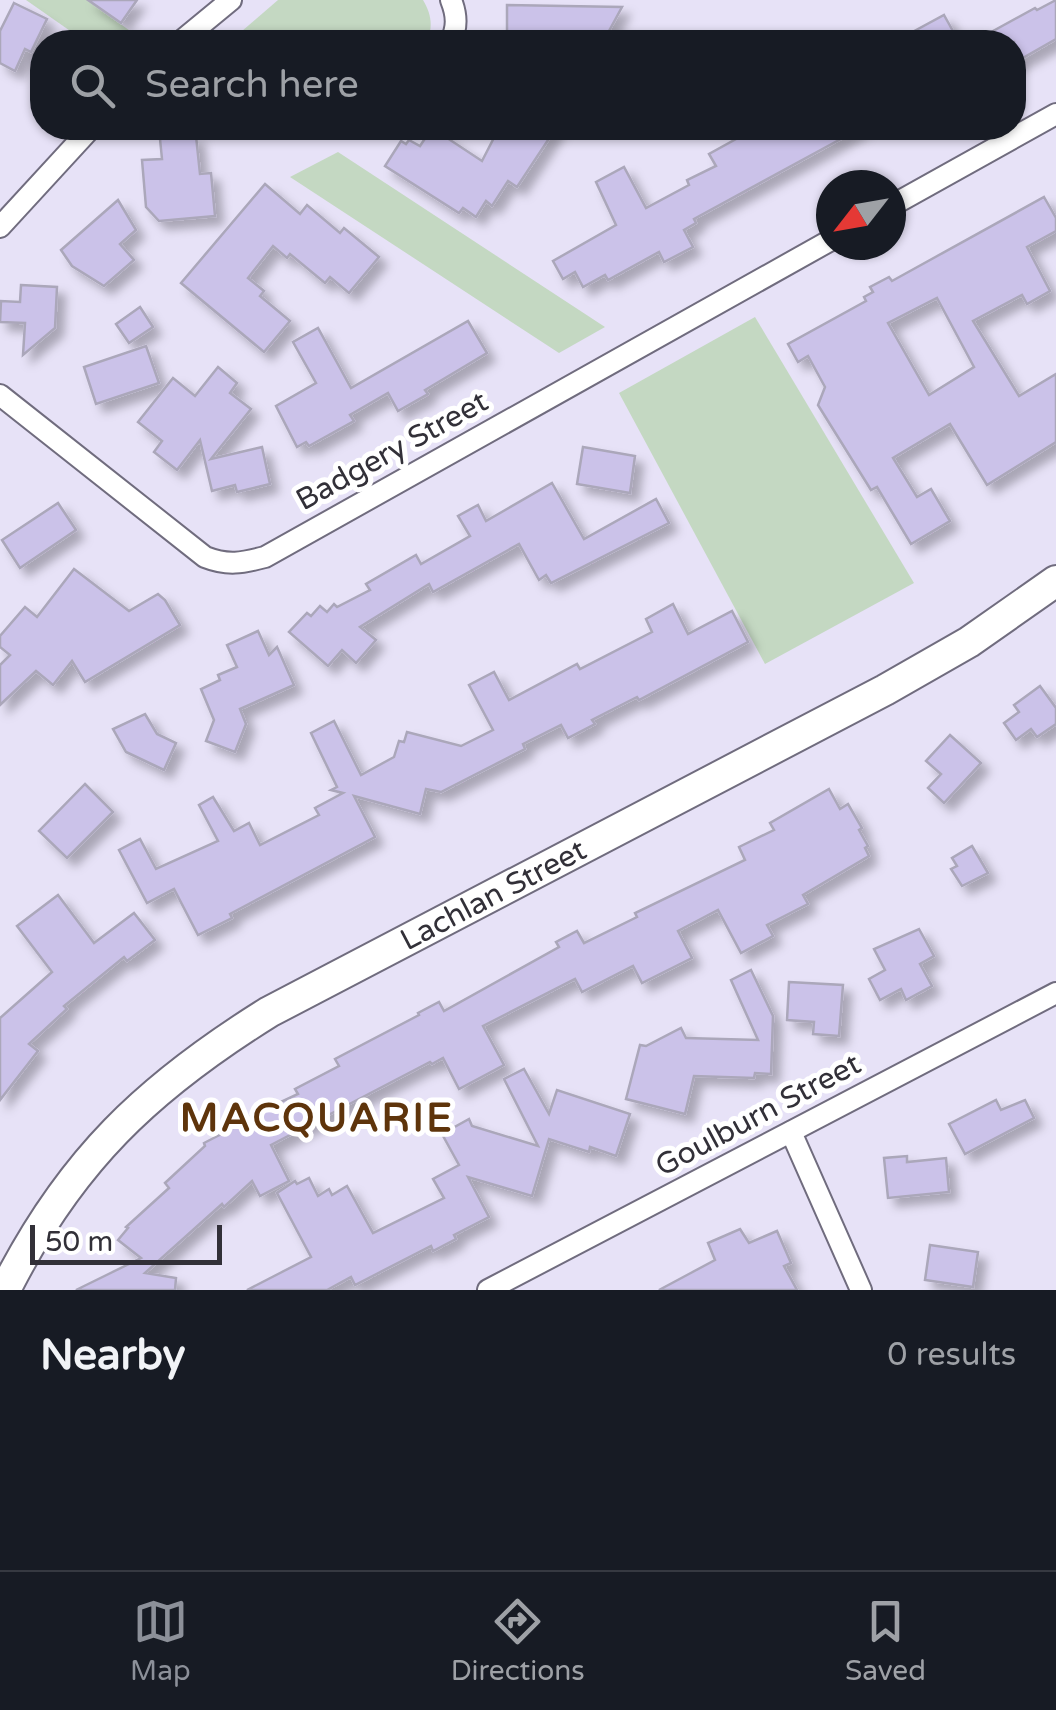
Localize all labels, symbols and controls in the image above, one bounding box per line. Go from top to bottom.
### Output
search box [30,30,1026,140]
icon: search [65,58,120,113]
text: Search here [145,62,359,108]
north arrow [816,170,906,260]
street label: Badgery Street [290,383,494,519]
street label: Lachlan Street [394,831,592,959]
street label: Goulburn Street [649,1045,867,1185]
district label: MACQUARIE [180,1094,454,1142]
scale bar [30,1220,222,1264]
text: 50 m [45,1225,113,1259]
text: Nearby [40,1330,185,1381]
text: 0 results [887,1336,1016,1374]
tab: Map [130,1594,191,1688]
tab: Directions [451,1594,585,1688]
tab: Saved [845,1594,926,1688]

